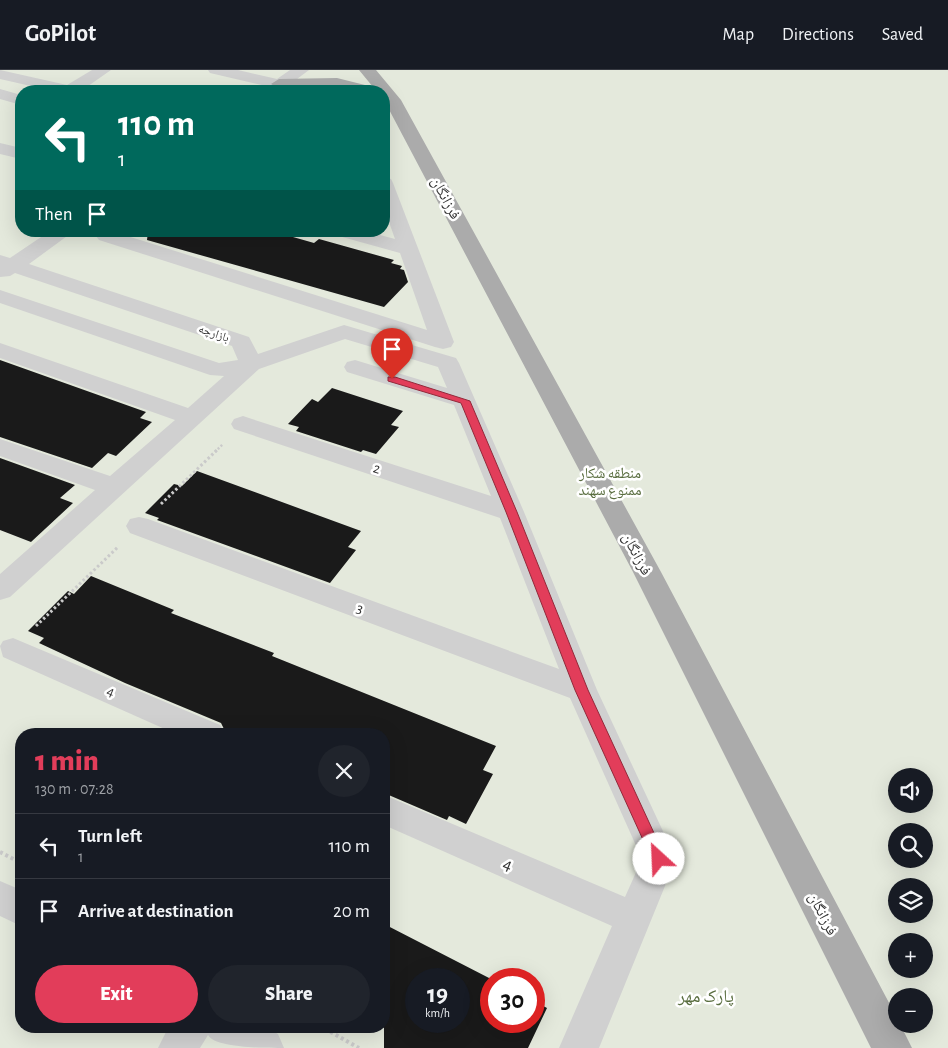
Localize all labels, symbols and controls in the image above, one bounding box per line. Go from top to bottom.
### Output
text: GoPilot [25,22,96,46]
text: Map [723,26,754,44]
text: Directions [782,26,854,44]
text: Saved [882,26,923,44]
icon: left [35,105,100,170]
text: 110 m [118,107,195,142]
text: 1 [118,148,126,170]
street label: فرزانگان [427,175,463,223]
icon: arrive [83,200,111,228]
text: Then [35,205,73,224]
street label: بازارچه [197,322,231,345]
pin [371,328,413,379]
icon: arrive [378,335,406,363]
street label: 2 [371,460,383,477]
park label: منطقه شکار ممنوع سهند [578,466,642,500]
street label: فرزانگان [618,531,654,579]
street label: 3 [354,600,365,617]
street label: 4 [105,683,117,700]
button: close [318,745,370,797]
text: 1 min [35,746,99,776]
map controls [888,768,933,1033]
button: sound [888,768,933,813]
text: 130 m · 07:28 [35,781,114,797]
button: search [888,823,933,868]
text: Turn left [78,827,142,846]
icon: left [35,832,63,860]
position arrow [632,832,684,884]
text: 110 m [329,837,370,856]
text: 1 [78,849,84,865]
street label: 4 [500,855,515,875]
button: layers [888,878,933,923]
street label: فرزانگان [804,891,840,939]
icon: arrive [35,897,63,925]
text: Arrive at destination [78,902,234,921]
text: 20 m [333,902,370,921]
button: + [888,933,933,978]
button: Exit [35,965,198,1023]
button: Share [208,965,370,1023]
speed limit sign: 30 [480,968,545,1033]
text: 19 [427,982,448,1007]
park label: پارک مهر [677,988,734,1007]
button: − [888,988,933,1033]
text: km/h [425,1007,450,1019]

